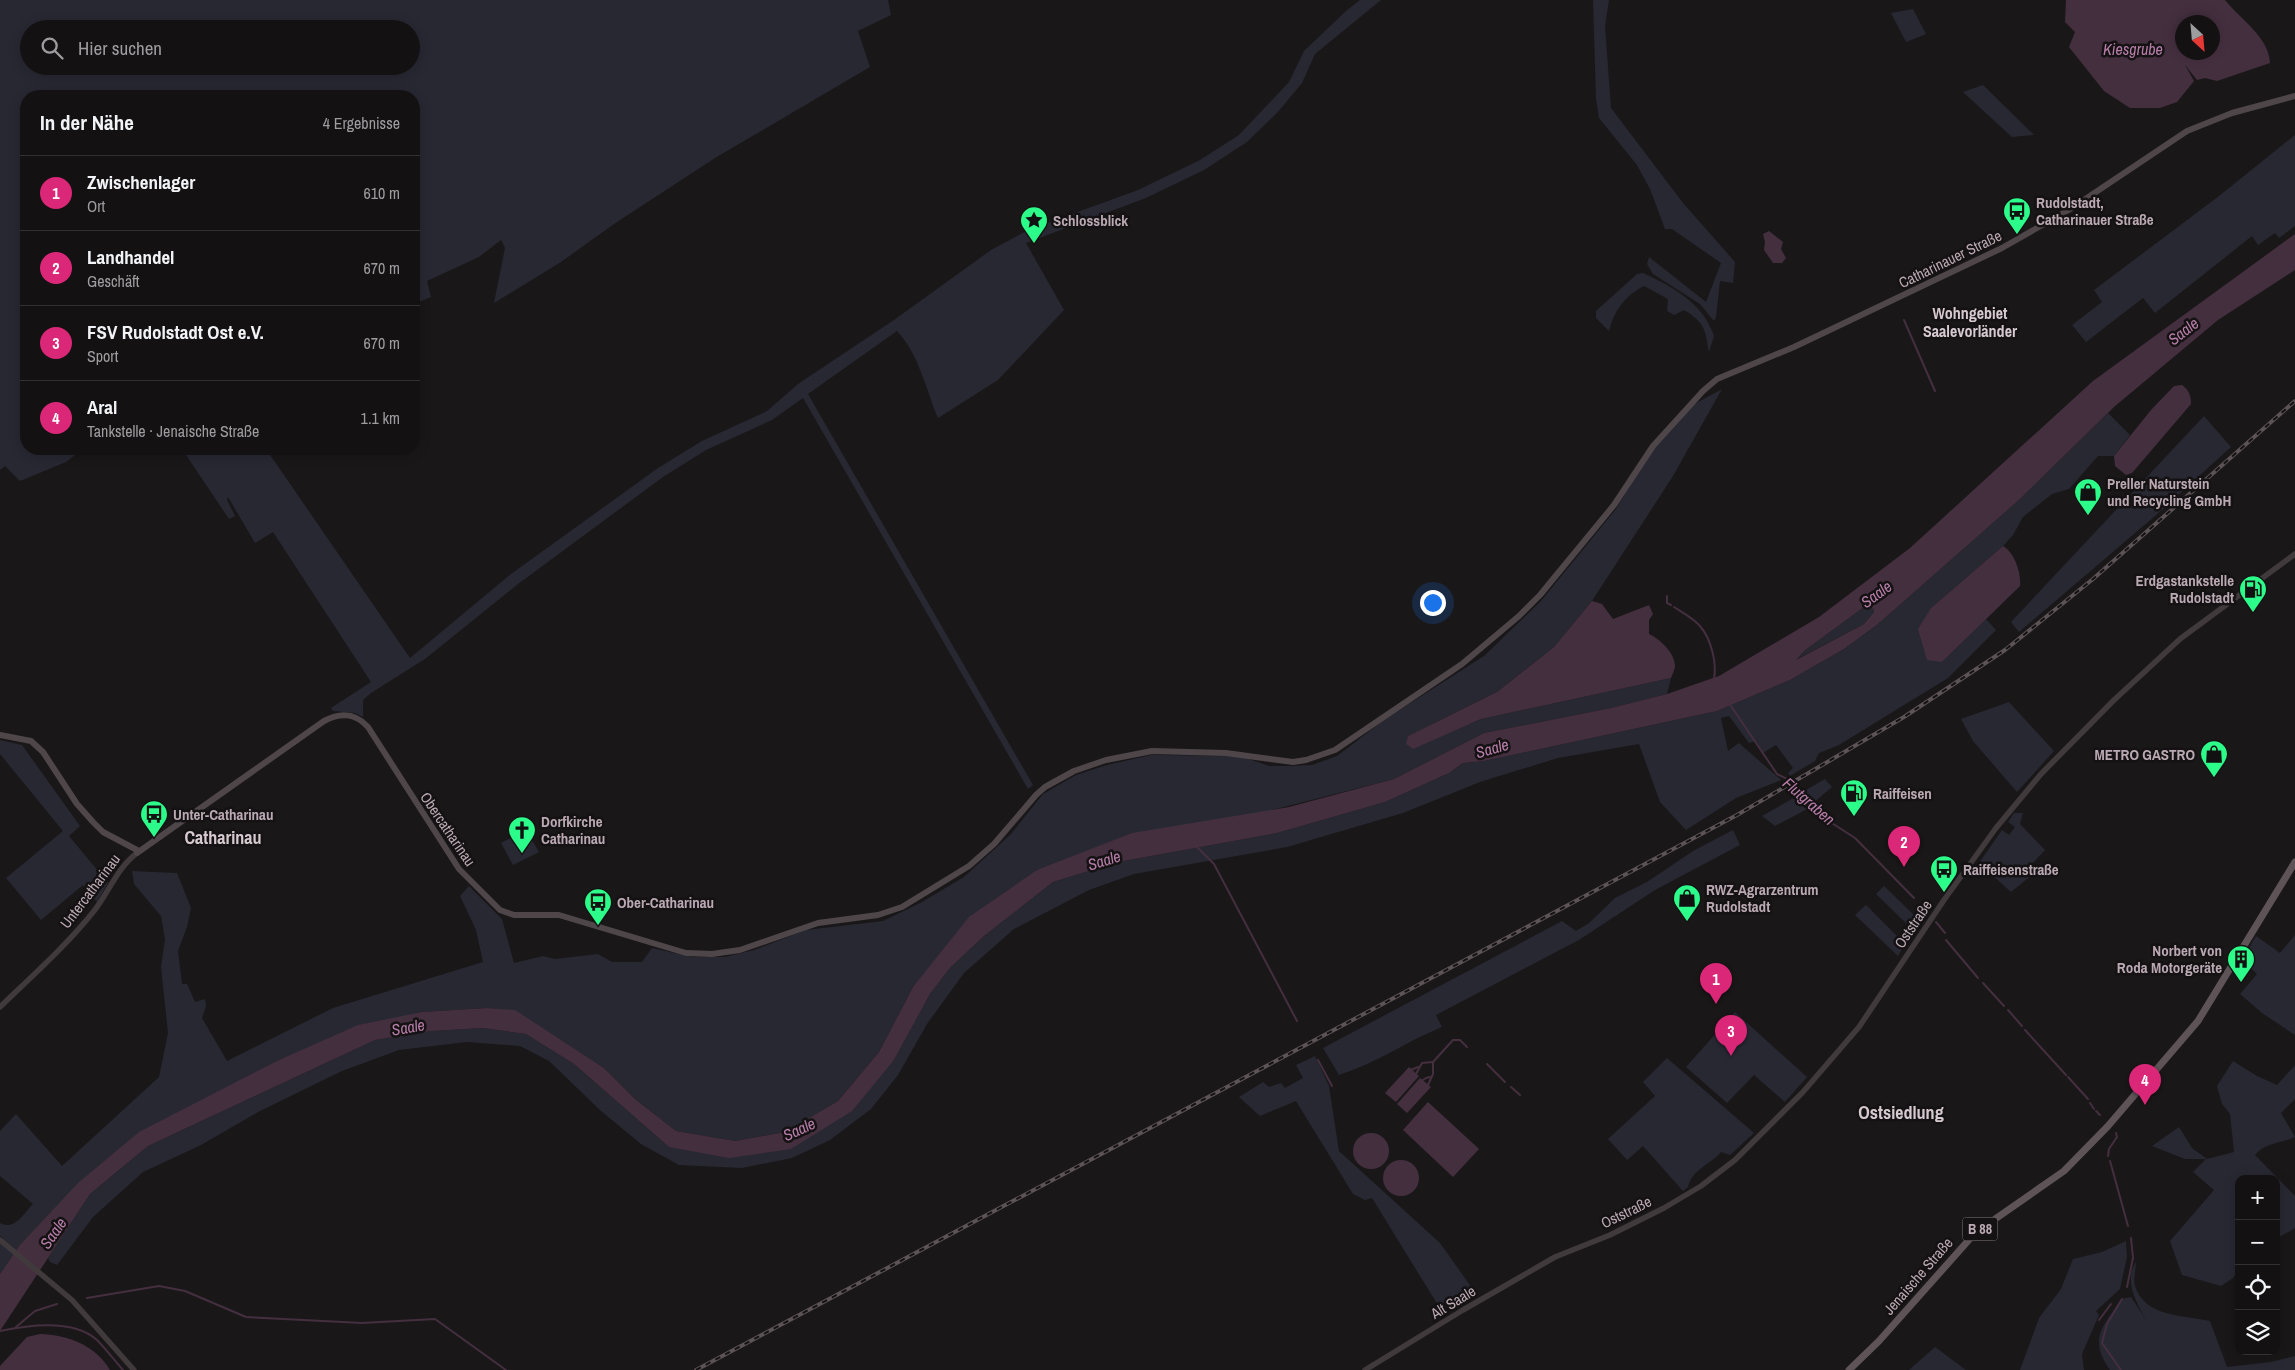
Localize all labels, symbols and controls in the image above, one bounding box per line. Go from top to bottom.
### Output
north arrow [2175,15,2220,60]
search box [20,20,420,75]
icon: search [38,34,66,62]
text: Hier suchen [78,35,162,61]
water label: Kiesgrube [2103,38,2163,60]
text: In der Nähe [40,108,134,137]
text: 4 Ergebnisse [323,112,400,134]
text: Zwischenlager [87,169,195,195]
text: 1 [52,182,60,204]
text: 610 m [364,182,400,204]
place label: Rudolstadt, Catharinauer Straße [2036,192,2154,230]
text: Ort [87,195,105,217]
bus stop icon: Rudolstadt, Catharinauer Straße [2002,196,2032,235]
place icon: Schlossblick [1019,205,1049,244]
place label: Schlossblick [1053,210,1128,231]
street label: Catharinauer Straße [1895,225,2005,293]
text: Landhandel [87,244,174,270]
text: 2 [52,257,60,279]
text: 670 m [364,257,400,279]
text: Geschäft [87,270,140,292]
district label: Wohngebiet Saalevorländer [1923,302,2018,342]
water label: Saale [2163,312,2203,350]
text: FSV Rudolstadt Ost e.V. [87,319,264,345]
text: 3 [52,332,60,354]
text: 670 m [364,332,400,354]
text: Sport [87,345,118,367]
text: Aral [87,394,117,420]
text: 4 [52,407,60,429]
text: 1.1 km [361,407,400,429]
text: Tankstelle · Jenaische Straße [87,420,259,442]
place label: Preller Naturstein und Recycling GmbH [2107,473,2231,511]
shop icon: Preller Naturstein und Recycling GmbH [2073,477,2103,516]
place label: Erdgastankstelle Rudolstadt [2136,570,2234,608]
fuel station icon: Erdgastankstelle Rudolstadt [2238,574,2268,613]
water label: Saale [1856,575,1896,613]
your location [1420,590,1446,616]
water label: Saale [1473,733,1511,763]
shop icon: METRO GASTRO [2199,739,2229,778]
place label: METRO GASTRO [2095,744,2195,765]
water label: Flutgraben [1778,772,1840,830]
fuel station icon: Raiffeisen [1839,778,1869,817]
place label: Raiffeisen [1873,783,1932,804]
street label: Obercatharinau [415,788,481,870]
bus stop icon: Unter-Catharinau [139,799,169,838]
place label: Unter-Catharinau [173,804,273,825]
place label: Dorfkirche Catharinau [541,811,605,849]
church icon: Dorfkirche Catharinau [507,815,537,854]
district label: Catharinau [184,825,262,850]
pin: 2 [1888,826,1920,867]
water label: Saale [1085,845,1123,875]
street label: Untercatharinau [55,849,125,933]
bus stop icon: Raiffeisenstraße [1929,854,1959,893]
place label: Raiffeisenstraße [1963,859,2059,880]
place label: RWZ-Agrarzentrum Rudolstadt [1706,879,1819,917]
shop icon: RWZ-Agrarzentrum Rudolstadt [1672,883,1702,922]
bus stop icon: Ober-Catharinau [583,887,613,926]
place label: Ober-Catharinau [617,892,714,913]
street label: Oststraße [1889,896,1937,952]
place label: Norbert von Roda Motorgeräte [2117,940,2222,978]
building icon: Norbert von Roda Motorgeräte [2226,944,2256,983]
pin: 1 [1700,963,1732,1004]
water label: Saale [390,1013,426,1041]
pin: 3 [1715,1015,1747,1056]
pin: 4 [2129,1064,2161,1105]
district label: Ostsiedlung [1858,1100,1944,1125]
water label: Saale [779,1112,819,1146]
map controls [2235,1175,2280,1355]
button: + [2235,1175,2280,1220]
street label: Oststraße [1597,1191,1655,1233]
water label: Saale [34,1213,72,1253]
road number: B 88 [1962,1218,1998,1240]
button: − [2235,1220,2280,1265]
street label: Jenaische Straße [1878,1233,1958,1319]
button: locate [2235,1265,2280,1310]
street label: Alt Saale [1426,1280,1480,1324]
button: layers [2235,1310,2280,1355]

